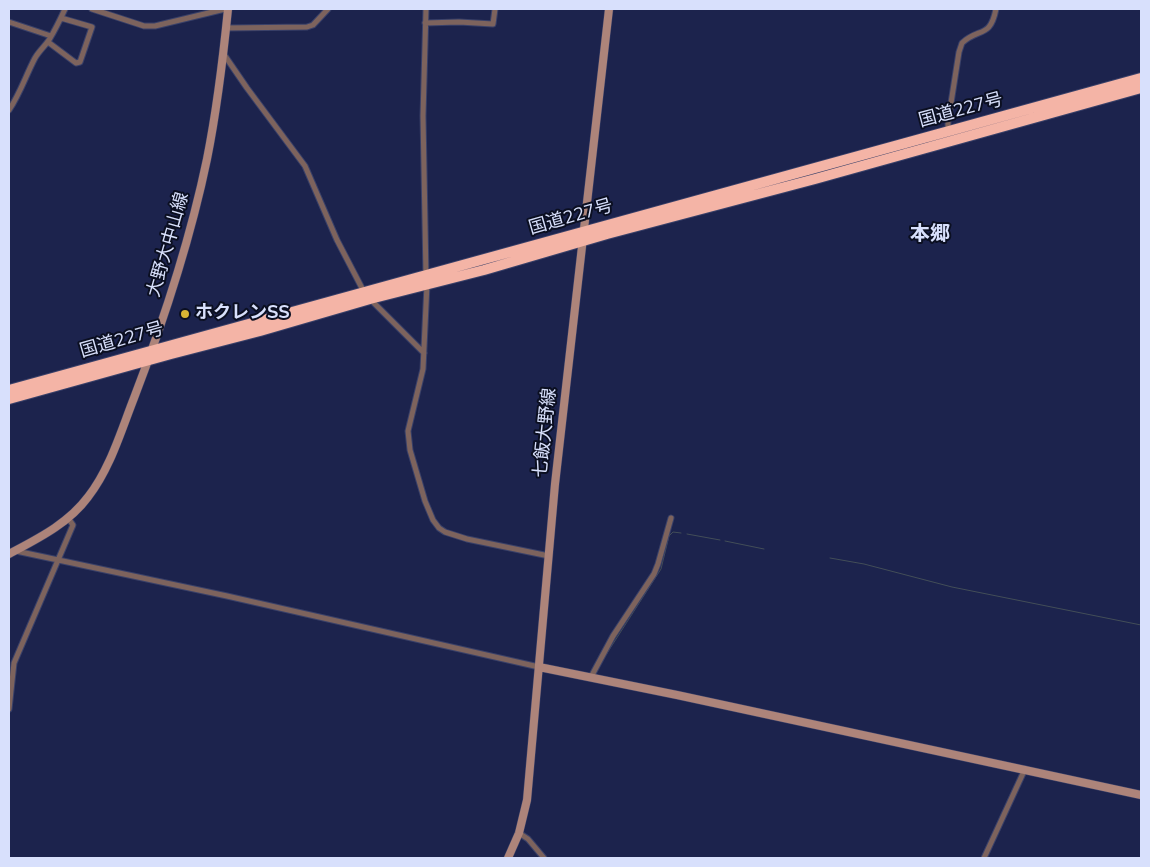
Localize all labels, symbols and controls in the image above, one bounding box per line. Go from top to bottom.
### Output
street label: 国道227号 [916,89,1006,133]
street label: 大野大中山線 [144,190,194,300]
street label: 国道227号 [526,196,616,240]
district label: 本郷 [910,223,950,247]
place label: ホクレンSS [195,303,290,325]
marker: ホクレンSS [179,308,191,320]
street label: 国道227号 [77,319,167,363]
street label: 七飯大野線 [531,387,561,479]

